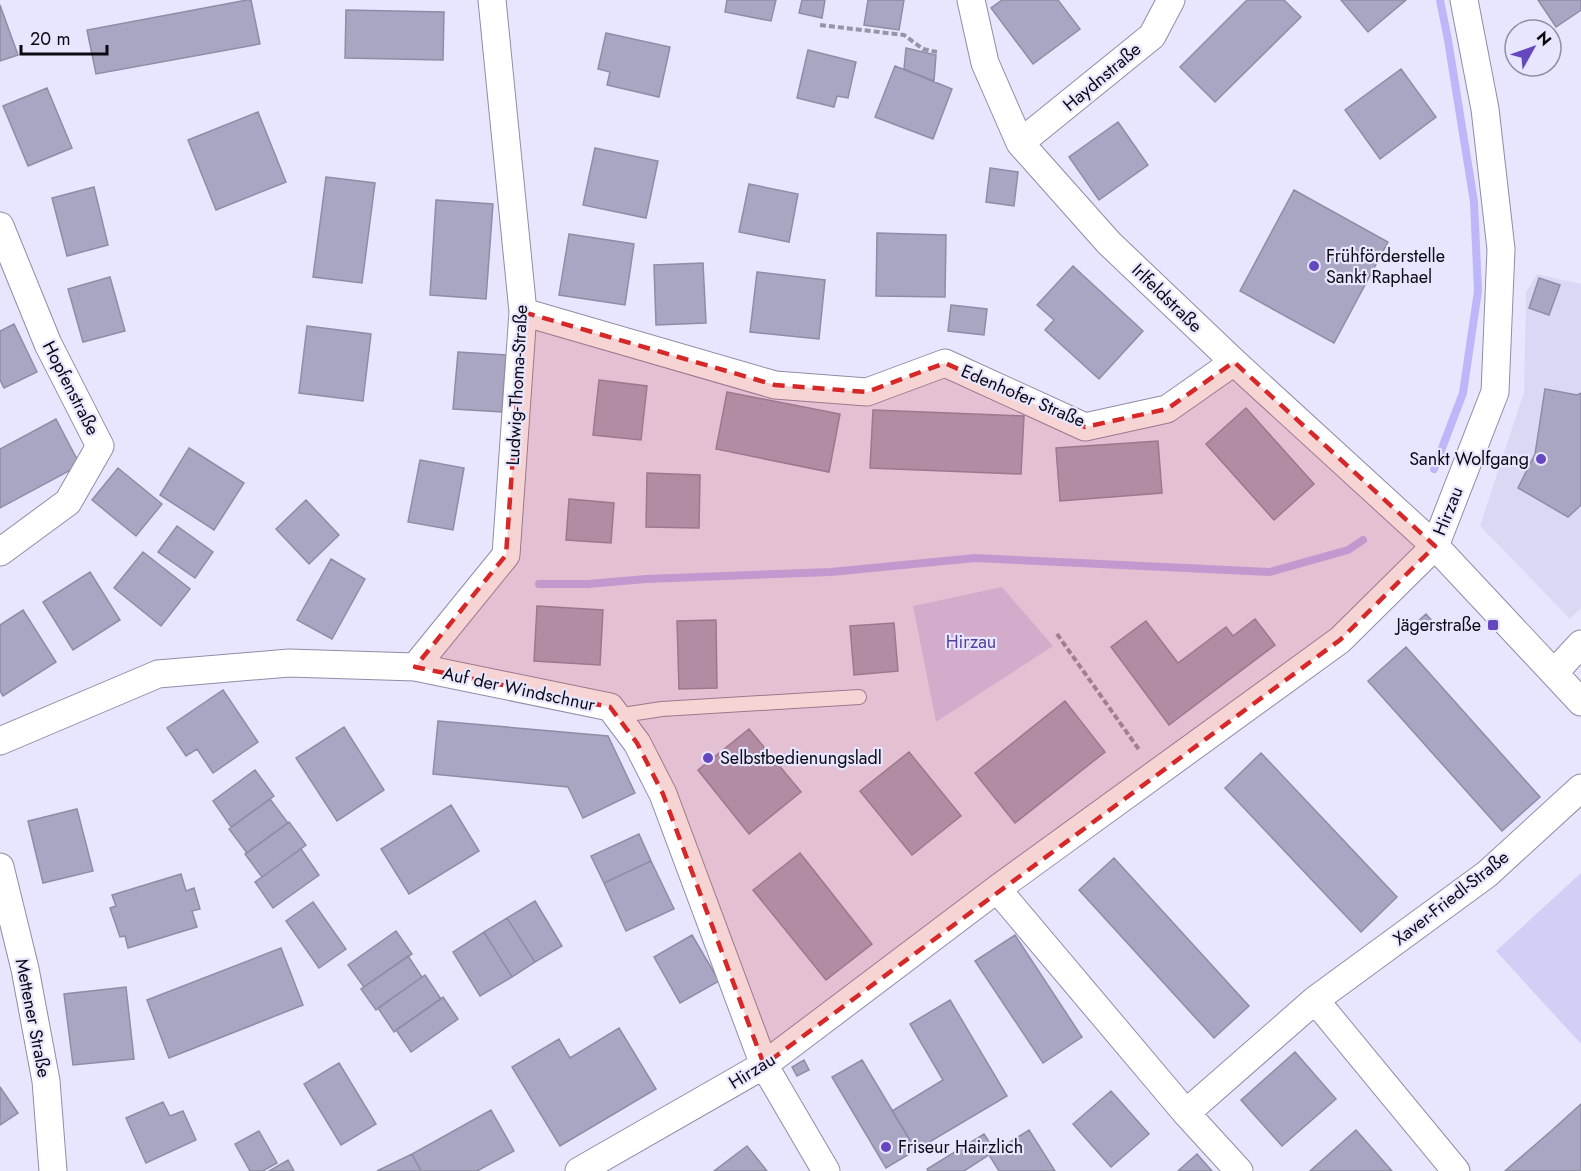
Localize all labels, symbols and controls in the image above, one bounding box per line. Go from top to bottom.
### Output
scale bar [21,18,106,56]
north arrow [1503,18,1563,78]
text: 20 m [30,26,70,52]
text: N [1531,26,1557,51]
street label: Haydnstraße [1057,37,1147,117]
place label: Frühförderstelle Sankt Raphael [1326,243,1445,290]
street label: Irlfeldstraße [1126,258,1208,338]
marker: Frühförderstelle Sankt Raphael [1307,259,1321,273]
street label: Ludwig-Thoma-Straße [500,304,534,466]
street label: Hopfenstraße [36,336,106,440]
street label: Edenhofer Straße [957,358,1089,434]
place label: Sankt Wolfgang [1409,446,1529,472]
marker: Sankt Wolfgang [1534,452,1548,466]
street label: Hirzau [1426,483,1470,539]
place label: Jägerstraße [1394,612,1481,638]
marker: Jägerstraße [1486,618,1500,632]
park label: Hirzau [946,629,996,655]
street label: Auf der Windschnur [440,660,598,718]
place label: Selbstbedienungsladl [720,745,882,771]
marker: Selbstbedienungsladl [701,751,715,765]
street label: Xaver-Friedl-Straße [1388,844,1514,952]
street label: Mettener Straße [9,956,57,1080]
street label: Hirzau [724,1047,780,1095]
place label: Friseur Hairzlich [898,1134,1023,1160]
marker: Friseur Hairzlich [879,1140,893,1154]

